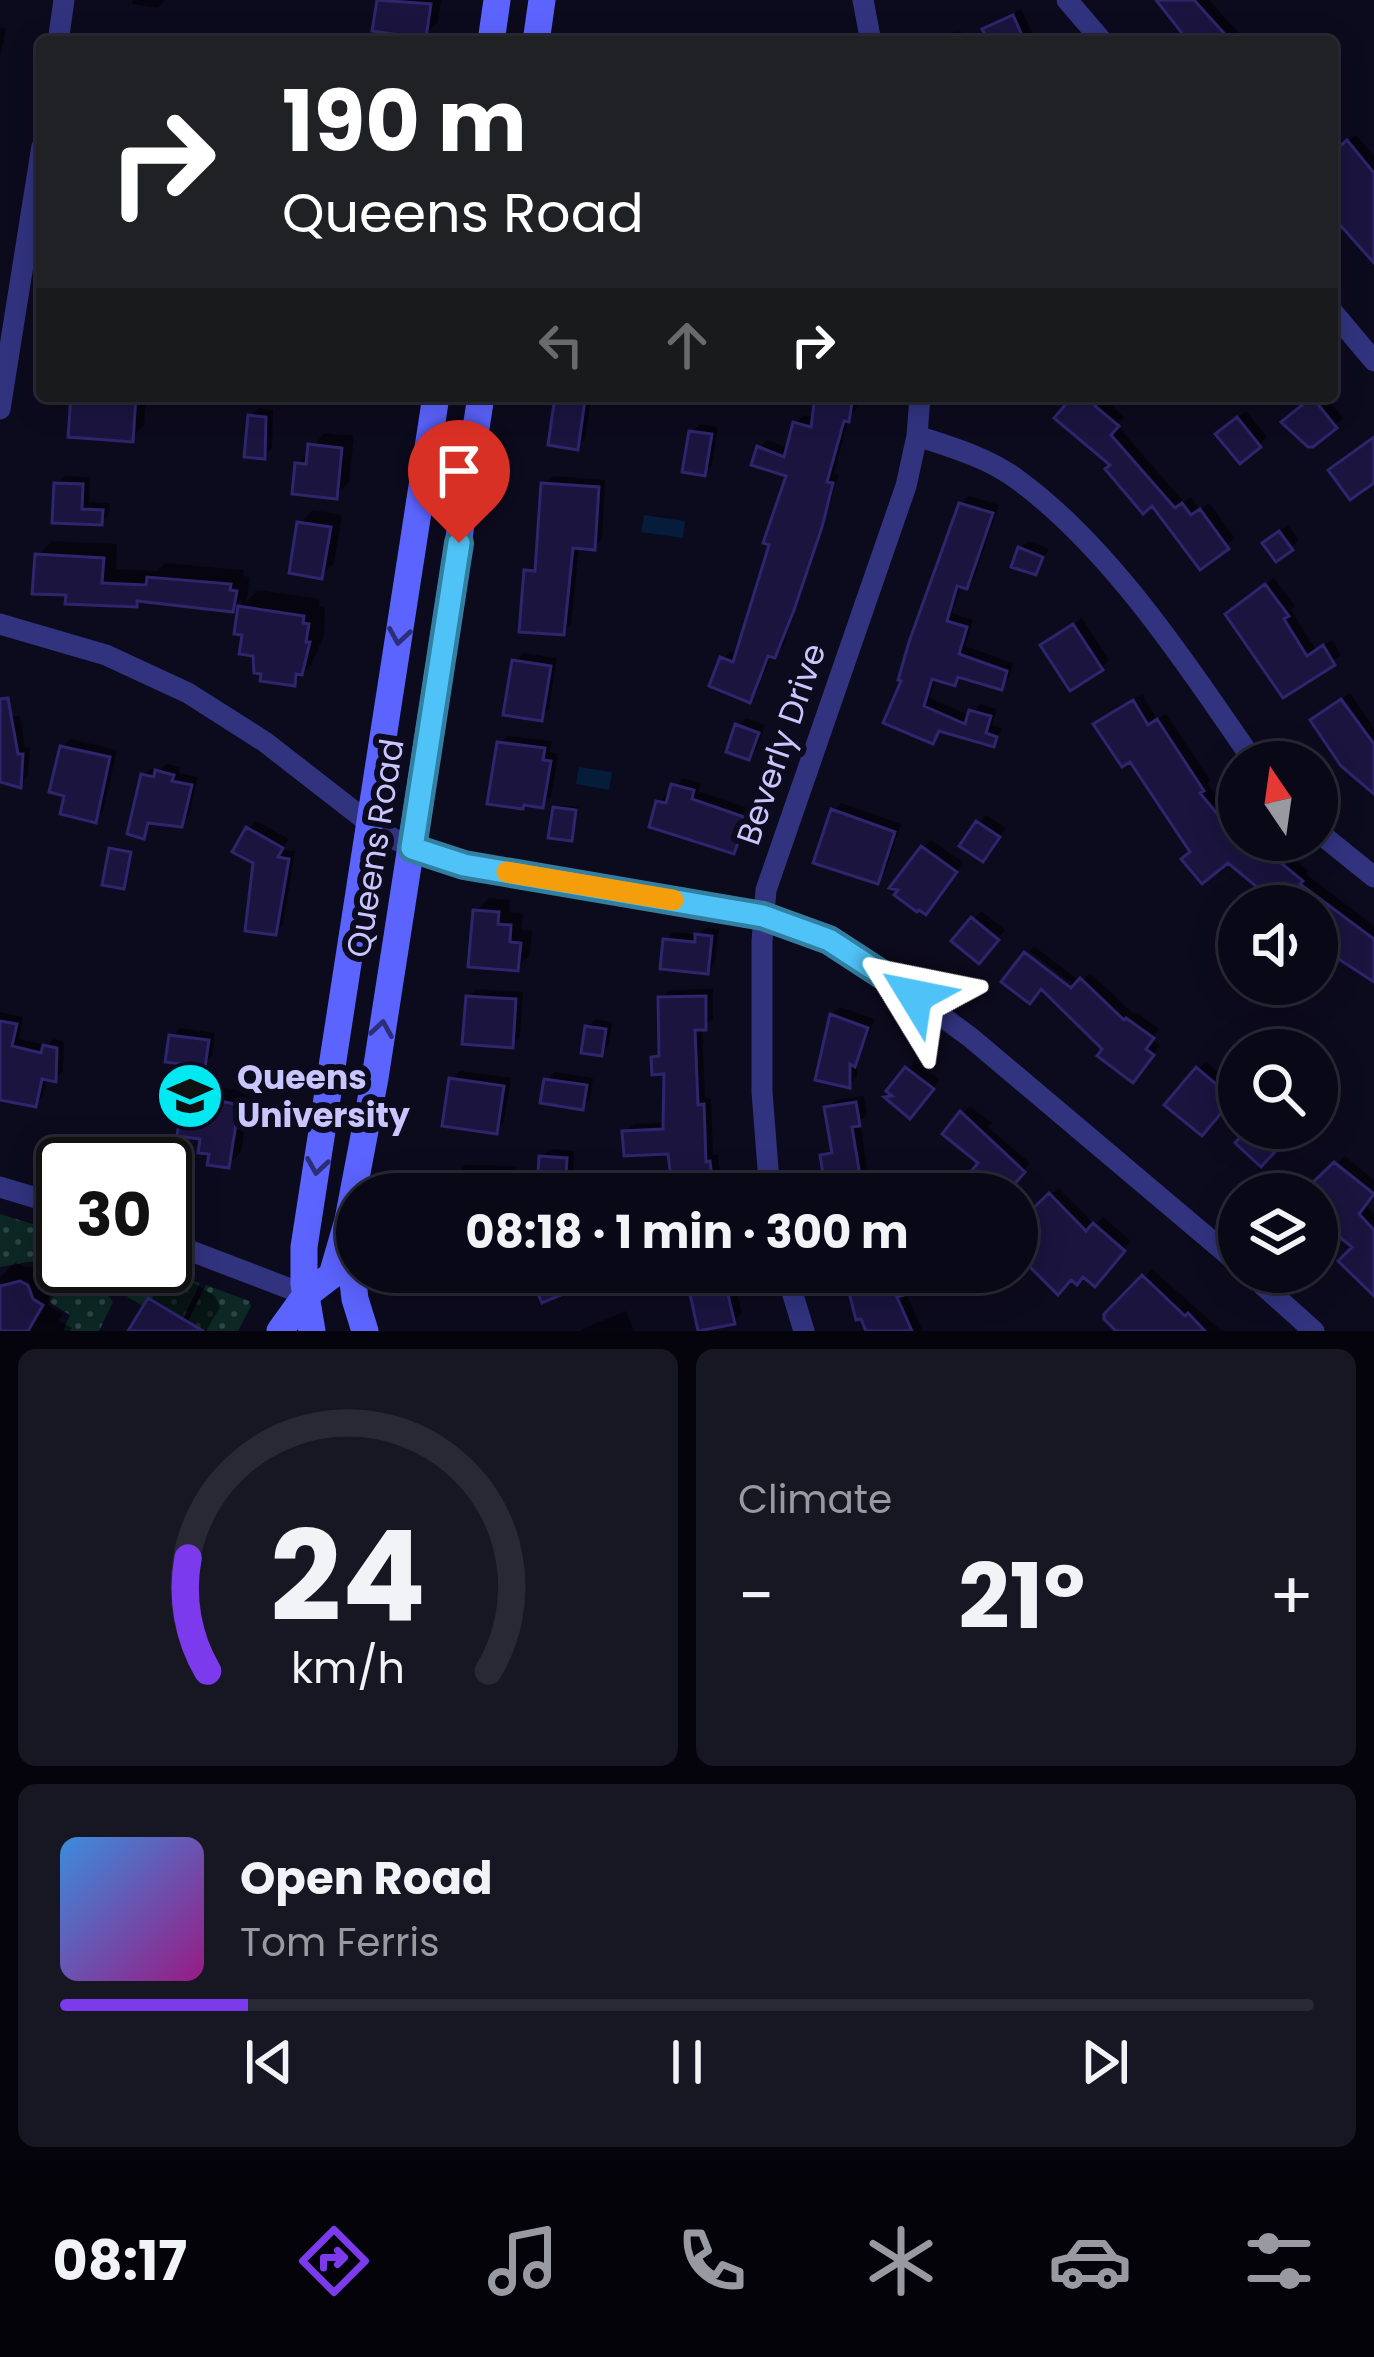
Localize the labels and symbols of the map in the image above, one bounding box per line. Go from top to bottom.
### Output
pin [408,420,510,543]
one-way arrow [388,626,413,646]
street label: Beverly Drive [725,637,837,851]
street label: Queens Road [335,735,415,961]
north arrow [1218,741,1338,861]
position arrow [852,933,978,1059]
one-way arrow [369,1019,394,1039]
place label: Queens University [237,1054,410,1139]
school or university icon: Queens University [155,1061,225,1131]
speed limit sign: 30 [36,1137,192,1293]
one-way arrow [305,1156,330,1176]

